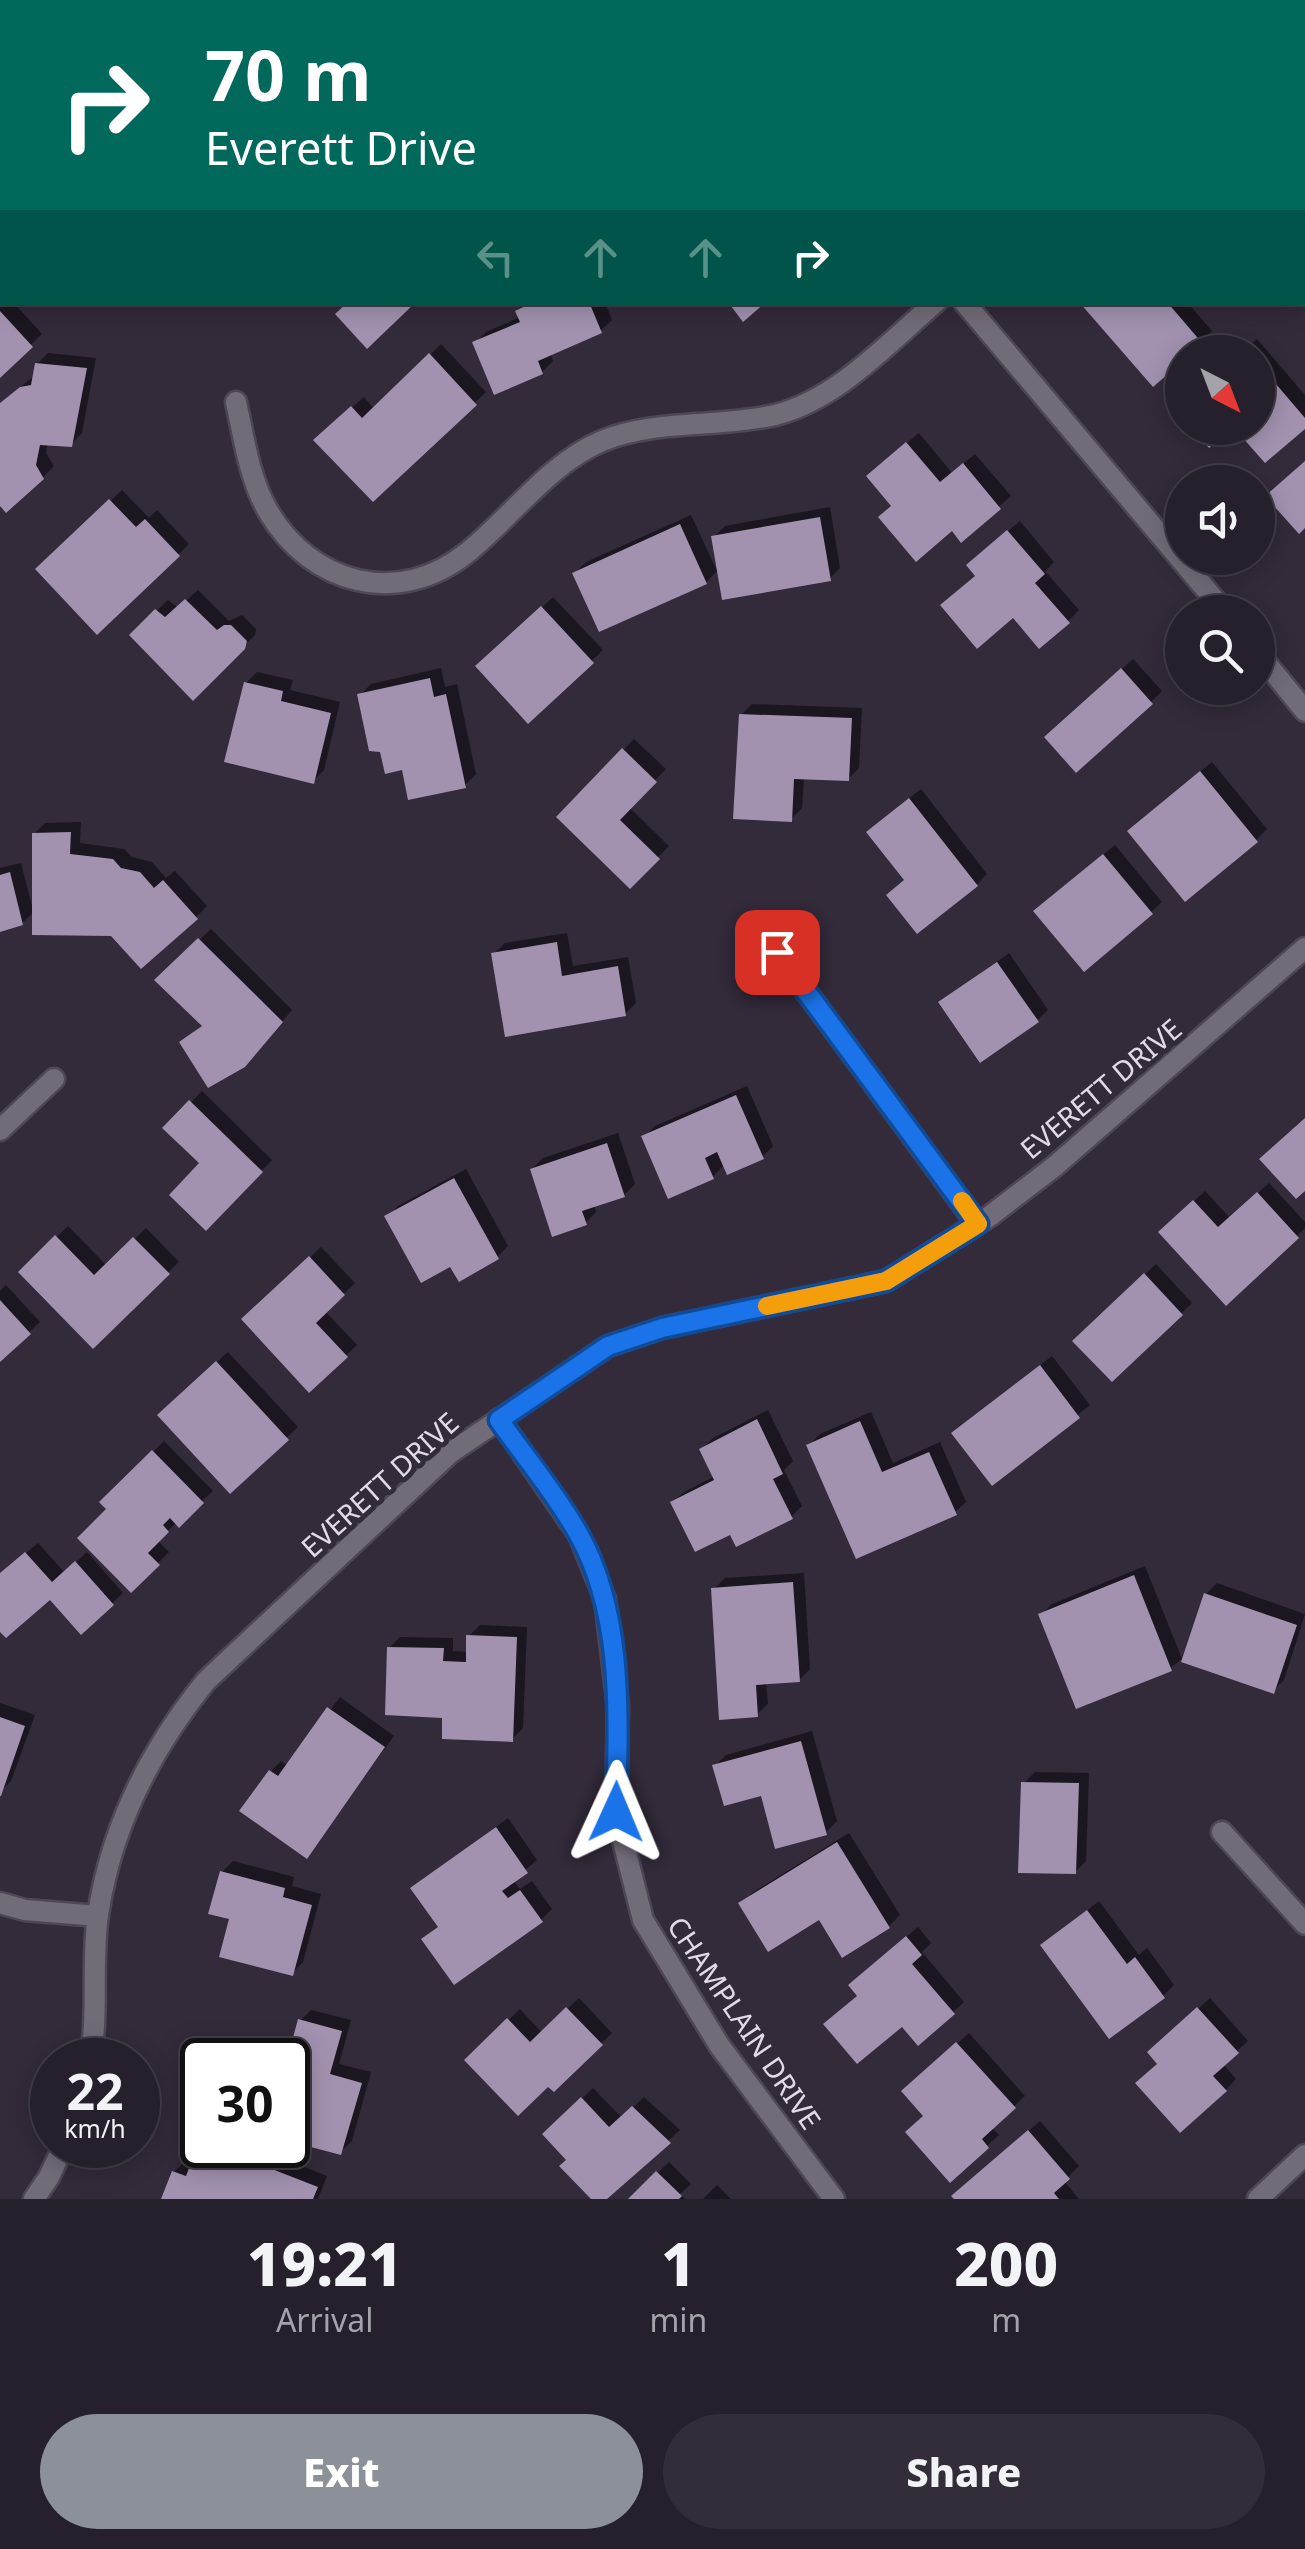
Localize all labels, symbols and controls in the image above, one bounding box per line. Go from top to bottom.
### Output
text: 70 m [205,26,372,122]
icon: right [40,40,170,170]
text: Everett Drive [205,117,477,178]
icon: left [468,230,523,285]
icon: ahead [573,230,628,285]
icon: ahead [678,230,733,285]
icon: right [783,230,838,285]
north arrow [1165,335,1275,445]
map controls [1165,335,1275,705]
button: sound [1165,465,1275,575]
button: search [1165,595,1275,705]
pin [735,910,820,995]
icon: arrive [750,925,805,980]
street label: EVERETT DRIVE [1012,1010,1189,1167]
street label: EVERETT DRIVE [292,1403,466,1565]
position arrow [564,1760,668,1864]
street label: CHAMPLAIN DRIVE [659,1909,830,2136]
speed limit sign: 30 [180,2038,310,2168]
text: 22 [66,2057,124,2125]
text: km/h [64,2111,126,2145]
text: 19:21 [247,2222,403,2304]
text: 1 [661,2222,696,2304]
text: 200 [954,2222,1058,2304]
text: Arrival [276,2298,374,2341]
text: min [649,2298,707,2341]
text: m [991,2298,1021,2341]
button: Exit [40,2414,643,2529]
button: Share [663,2414,1265,2529]

